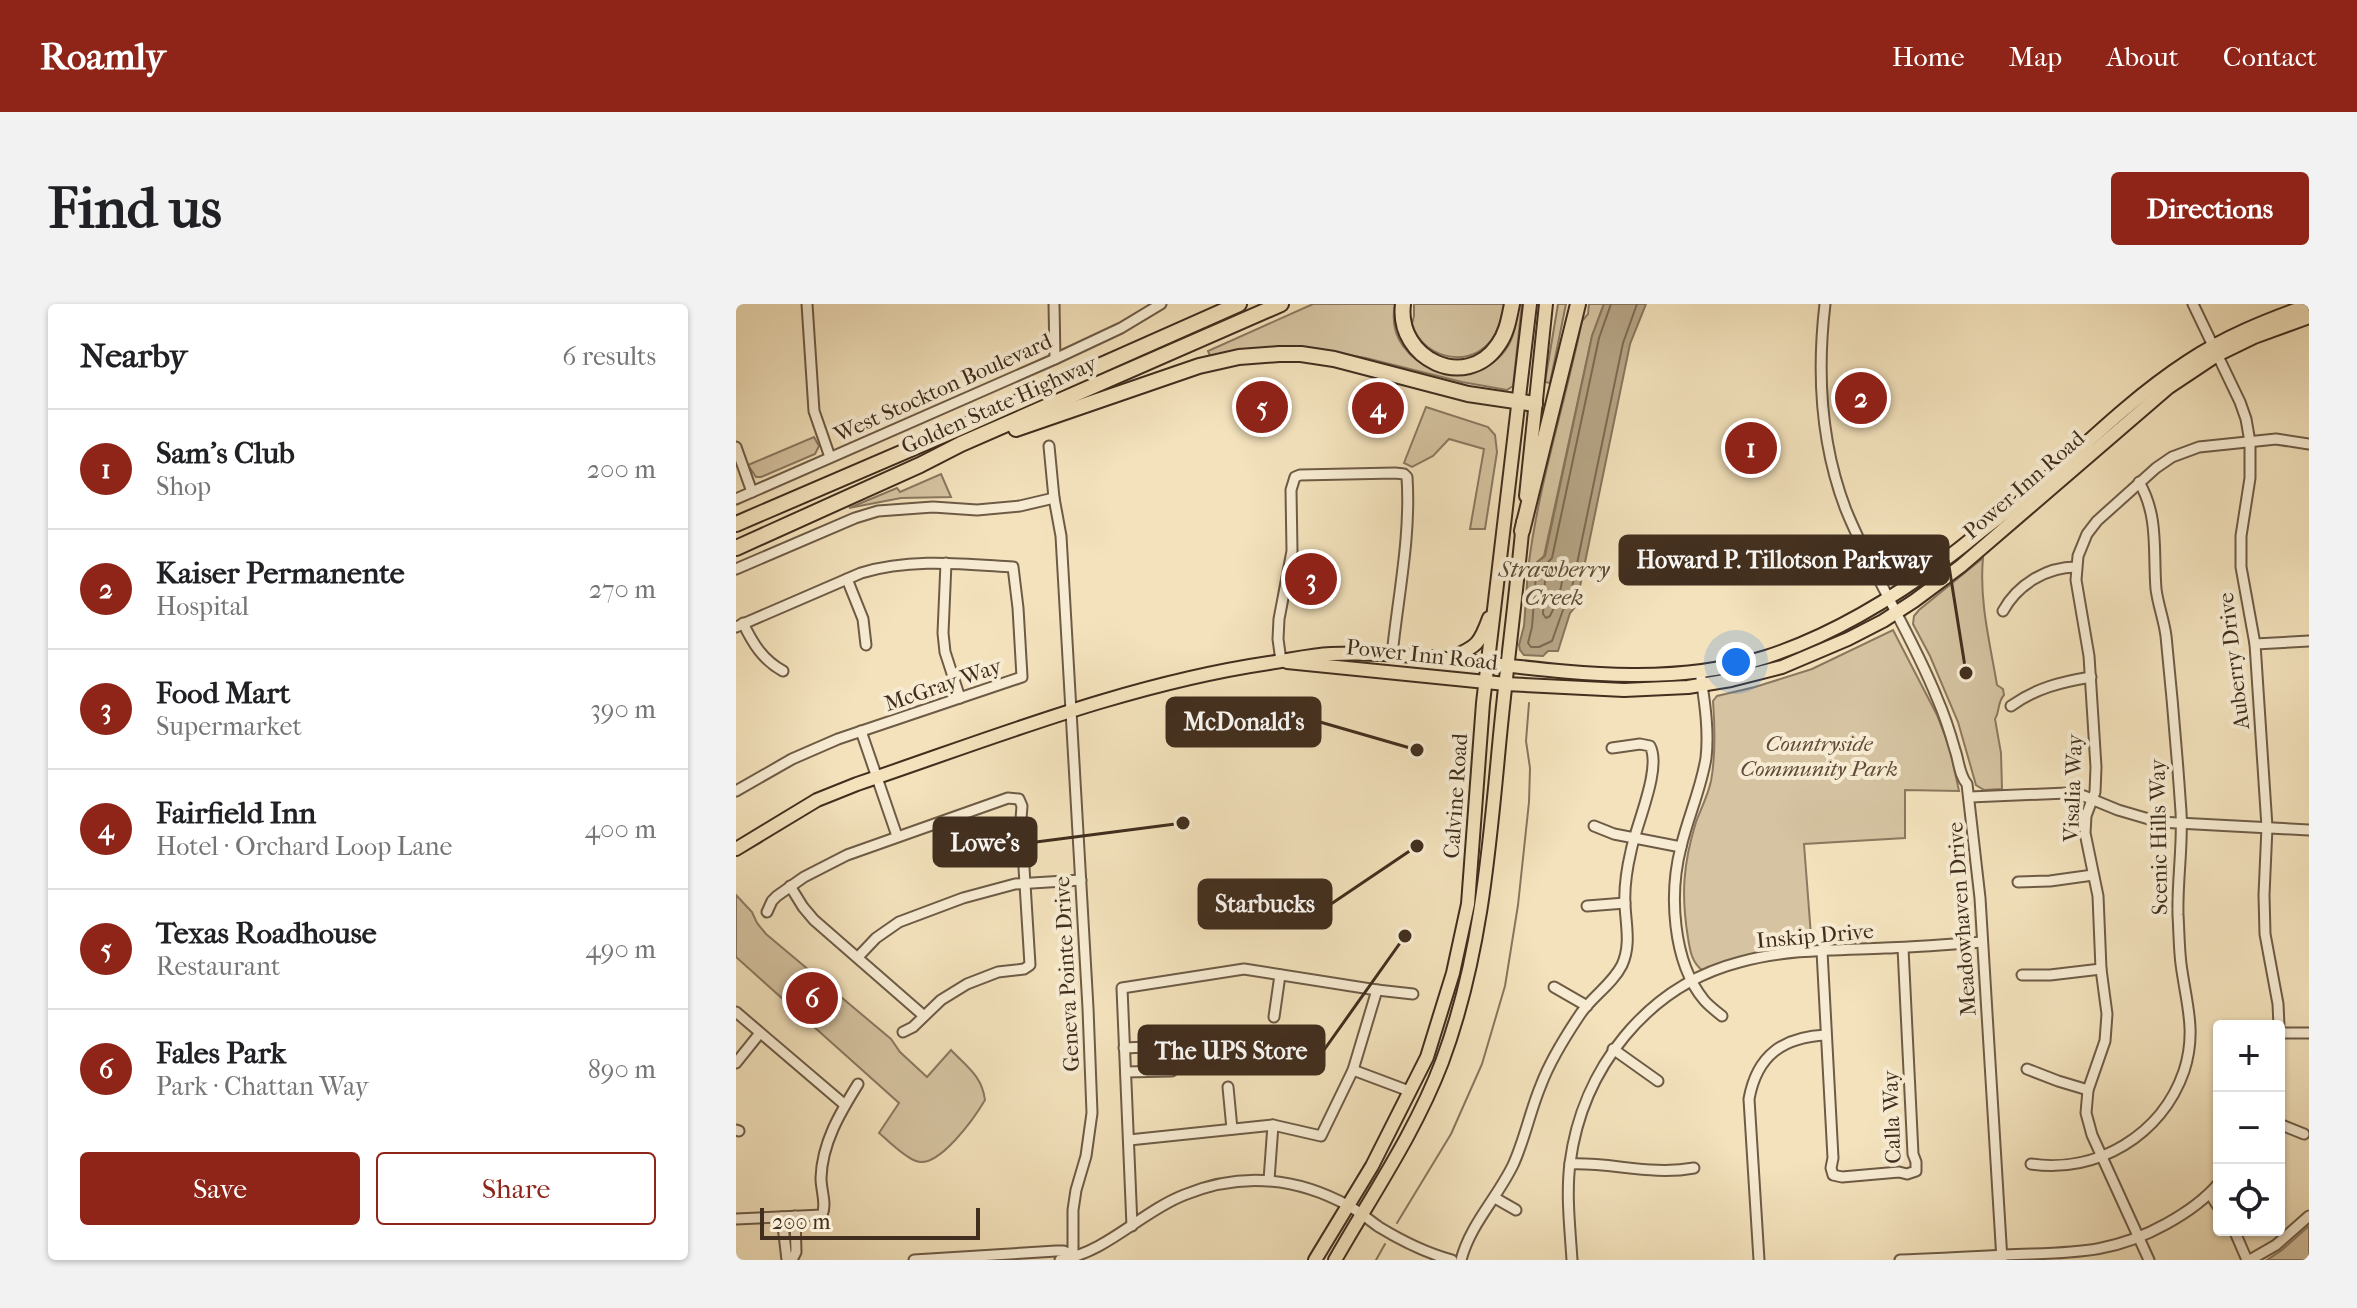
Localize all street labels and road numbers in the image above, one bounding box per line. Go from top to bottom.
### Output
street label: West Stockton Boulevard [829,328,1057,448]
street label: Golden State Highway [897,350,1102,460]
street label: Power Inn Road [1958,425,2091,545]
street label: Auberry Drive [2213,591,2255,732]
street label: Power Inn Road [1345,634,1500,676]
street label: McGray Way [881,652,1006,717]
street label: Calvine Road [1439,731,1473,860]
street label: Visalia Way [2058,732,2088,844]
street label: Scenic Hills Way [2145,757,2173,915]
street label: Meadowhaven Drive [1942,821,1982,1017]
street label: Geneva Pointe Drive [1049,876,1085,1072]
street label: Inskip Drive [1755,918,1875,954]
street label: Calla Way [1877,1068,1907,1164]

